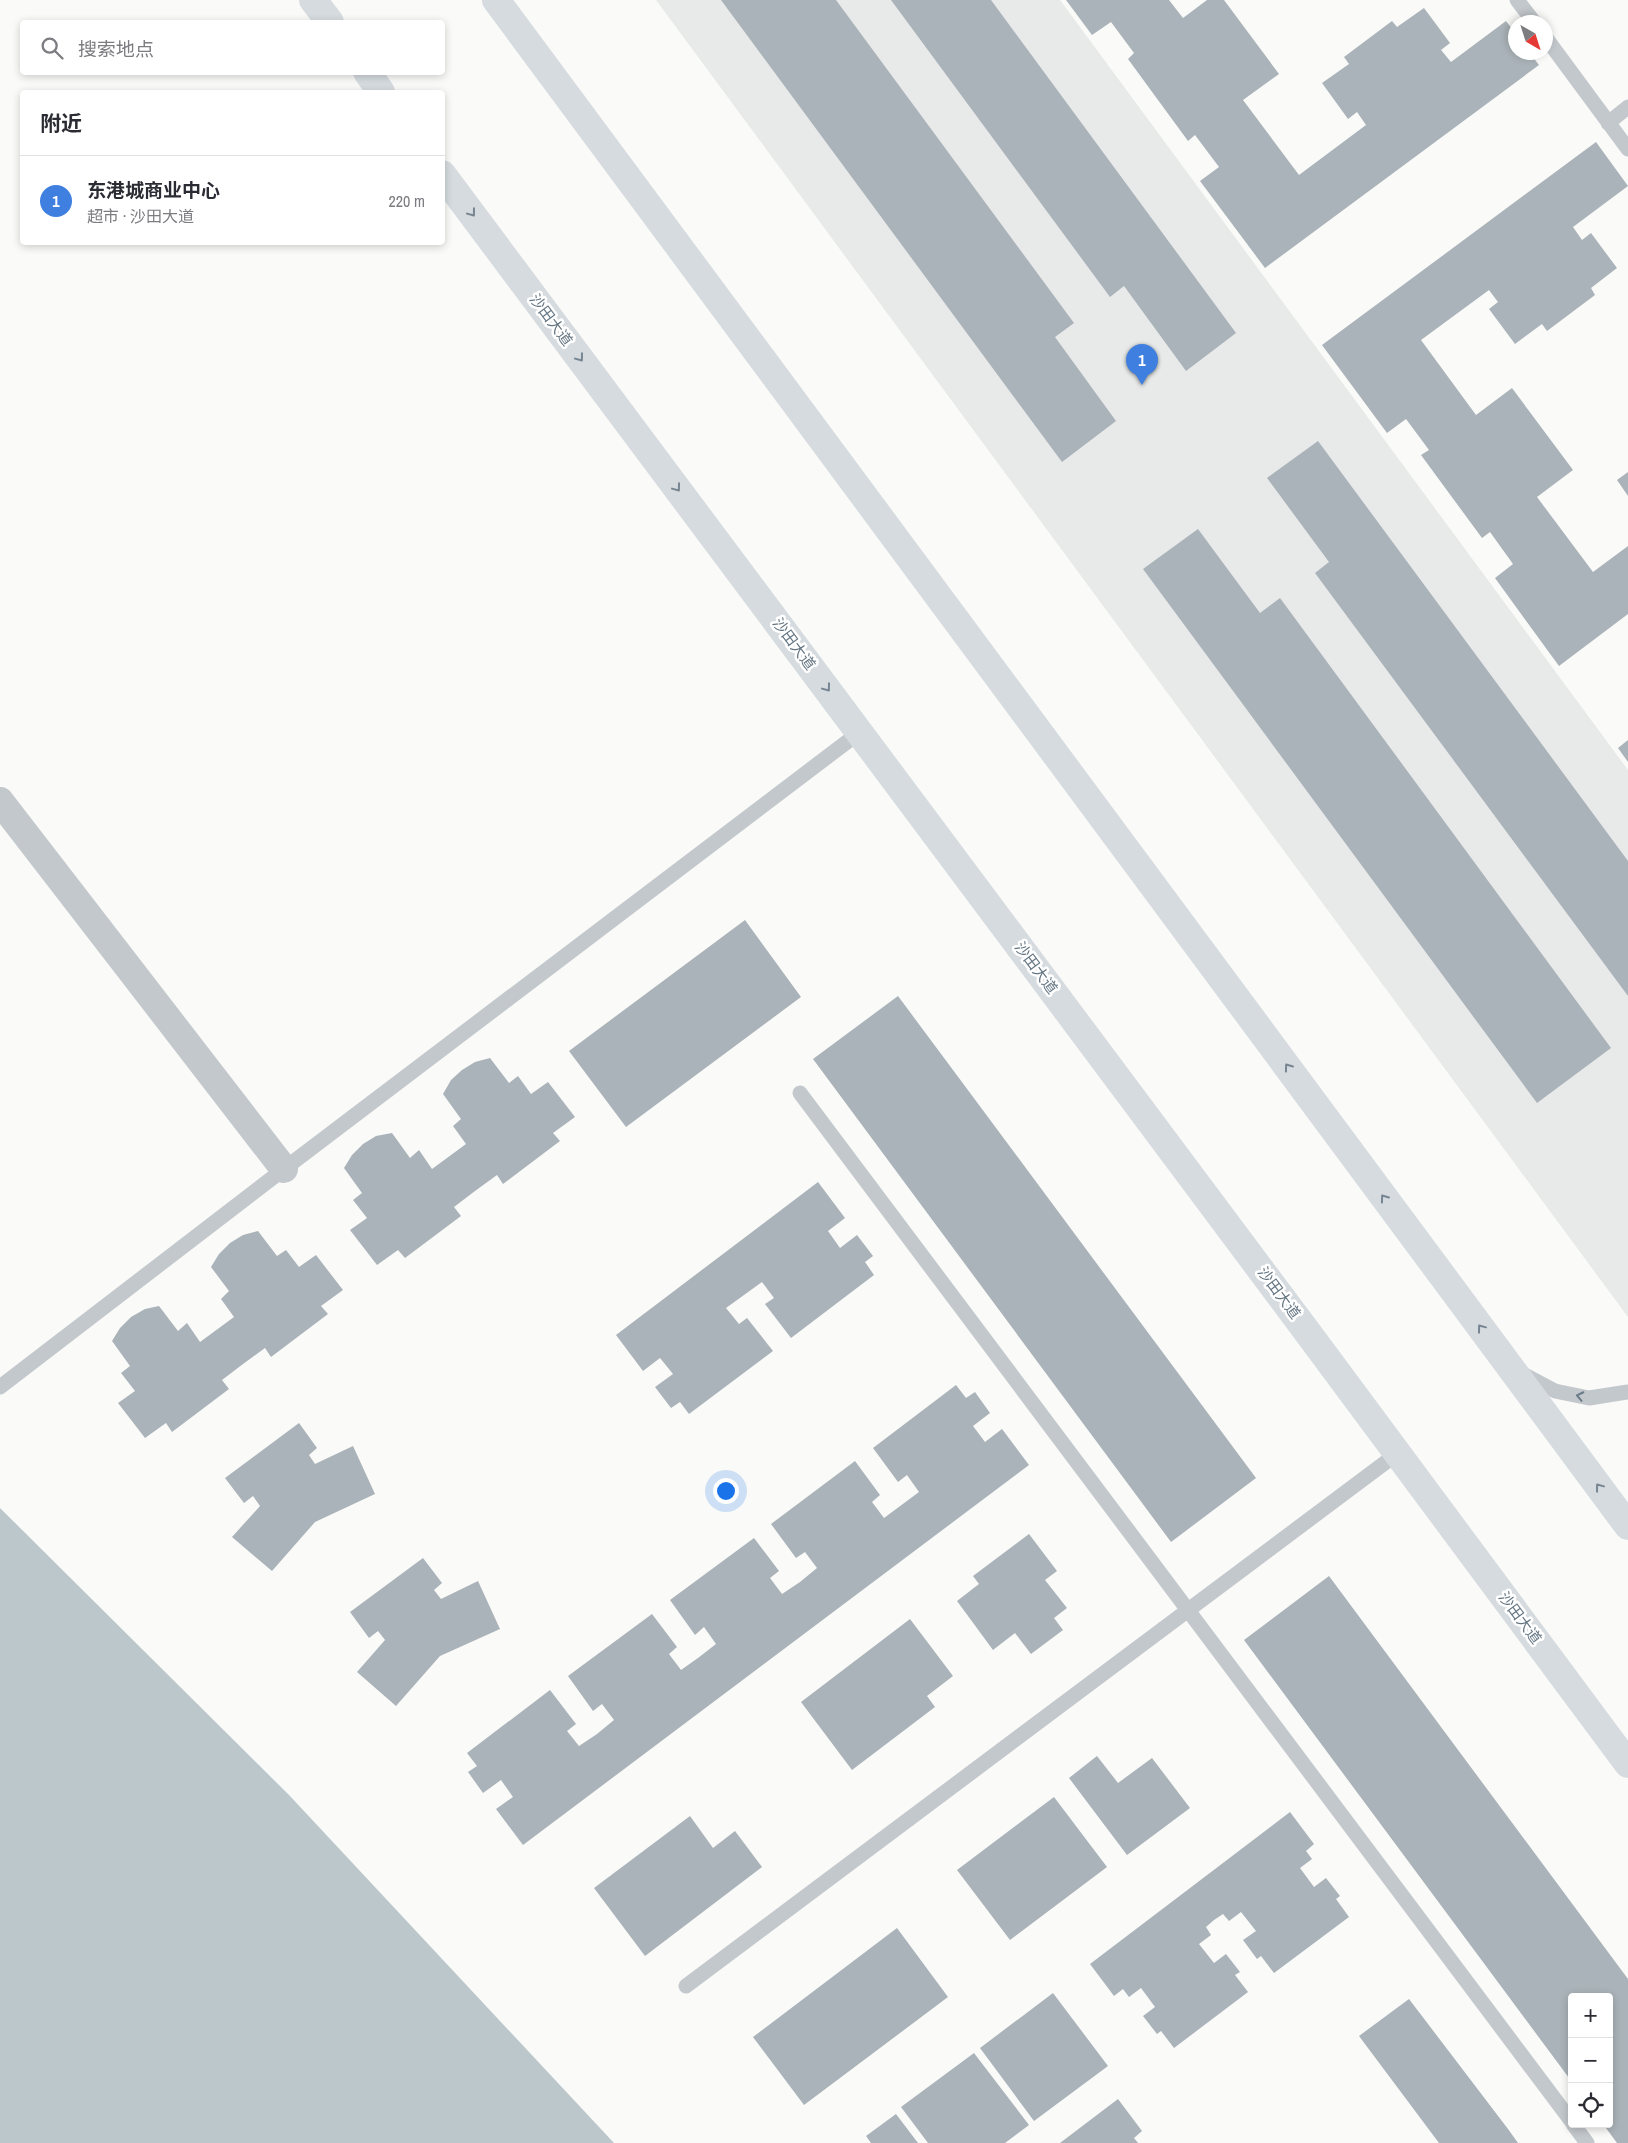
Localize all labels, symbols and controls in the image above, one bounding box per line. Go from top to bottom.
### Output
north arrow [1508,15,1553,60]
search box [20,20,445,75]
icon: search [38,34,66,62]
text: 搜索地点 [78,36,154,62]
text: 附近 [40,109,82,138]
text: 东港城商业中心 [87,177,220,203]
text: 1 [52,190,60,212]
text: 220 m [389,190,425,212]
text: 超市 · 沙田大道 [87,205,194,227]
one-way arrow [466,207,474,216]
street label: 沙田大道 [525,289,578,350]
pin: 1 [1126,344,1158,385]
one-way arrow [574,352,582,361]
one-way arrow [671,482,680,492]
street label: 沙田大道 [768,613,821,674]
one-way arrow [821,682,829,691]
street label: 沙田大道 [1010,937,1063,998]
one-way arrow [1285,1064,1293,1073]
one-way arrow [1381,1194,1390,1204]
street label: 沙田大道 [1253,1262,1306,1323]
one-way arrow [1478,1324,1487,1334]
one-way arrow [1575,1392,1584,1402]
your location [713,1478,739,1504]
one-way arrow [1596,1483,1605,1492]
street label: 沙田大道 [1494,1587,1547,1648]
map controls [1568,1993,1613,2128]
button: + [1568,1993,1613,2038]
button: − [1568,2038,1613,2083]
button: locate [1568,2083,1613,2128]

